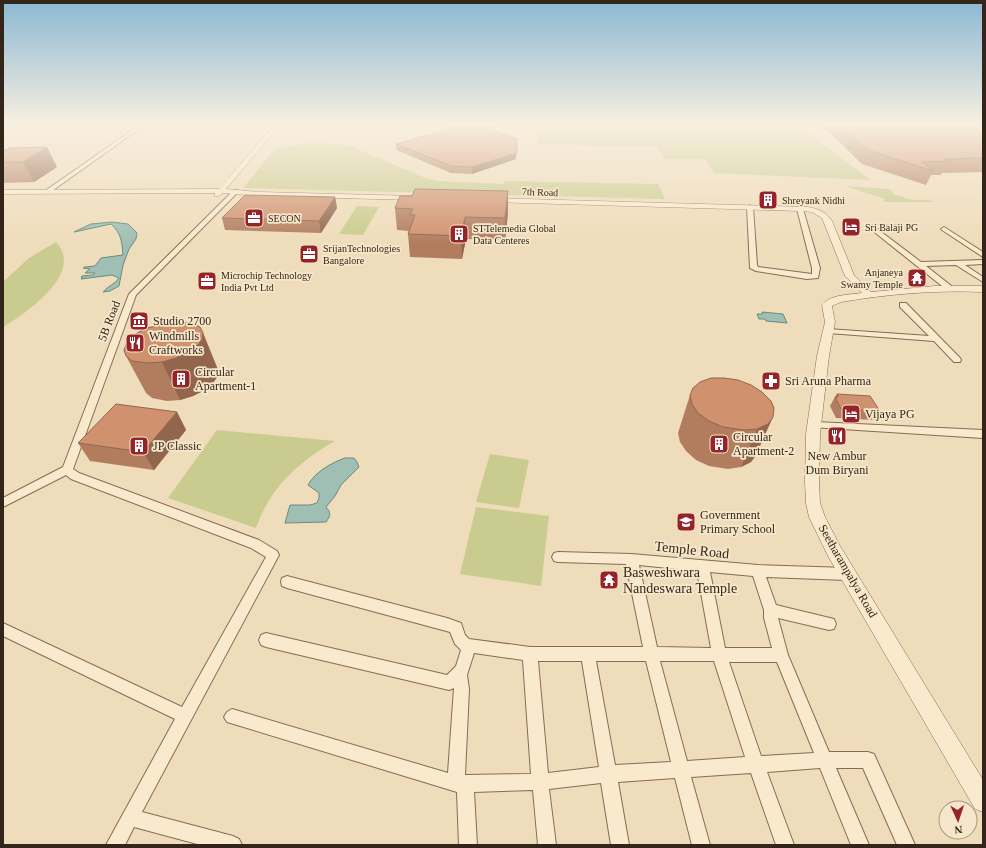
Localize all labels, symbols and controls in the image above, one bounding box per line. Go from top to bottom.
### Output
street label: 7th Road [522,186,558,198]
building icon: Shreyank Nidhi [757,189,779,211]
place label: Shreyank Nidhi [782,195,845,206]
office icon: SECON [243,207,265,229]
place label: SECON [268,213,301,224]
hotel icon: Sri Balaji PG [840,216,862,238]
place label: Sri Balaji PG [865,222,918,233]
building icon: STTelemedia Global Data Centeres [448,223,470,245]
place label: STTelemedia Global Data Centeres [473,223,556,246]
office icon: SrijanTechnologies Bangalore [298,243,320,265]
place label: SrijanTechnologies Bangalore [323,243,400,266]
place label: Anjaneya Swamy Temple [841,267,904,290]
temple icon: Anjaneya Swamy Temple [906,267,928,289]
office icon: Microchip Technology India Pvt Ltd [196,270,218,292]
place label: Microchip Technology India Pvt Ltd [221,270,312,293]
street label: 5B Road [95,299,123,343]
museum icon: Studio 2700 [128,310,150,332]
place label: Studio 2700 [153,314,211,328]
place label: Windmills Craftworks [149,329,203,357]
restaurant icon: Windmills Craftworks [124,332,146,354]
place label: Circular Apartment-1 [195,365,256,393]
building icon: Circular Apartment-1 [170,368,192,390]
pharmacy icon: Sri Aruna Pharma [760,370,782,392]
place label: Sri Aruna Pharma [785,374,872,388]
hotel icon: Vijaya PG [840,403,862,425]
place label: Vijaya PG [865,407,915,421]
restaurant icon: New Ambur Dum Biryani [826,425,848,447]
place label: Circular Apartment-2 [733,430,794,458]
building icon: Circular Apartment-2 [708,433,730,455]
building icon: JP Classic [128,435,150,457]
place label: JP Classic [153,439,202,453]
place label: New Ambur Dum Biryani [806,449,869,477]
place label: Government Primary School [700,508,776,536]
school or university icon: Government Primary School [675,511,697,533]
street label: Seetharampalya Road [816,522,880,620]
street label: Temple Road [654,539,730,561]
place label: Basweshwara Nandeswara Temple [623,565,737,596]
temple icon: Basweshwara Nandeswara Temple [598,569,620,591]
north arrow [938,800,978,840]
text: N [954,824,963,836]

